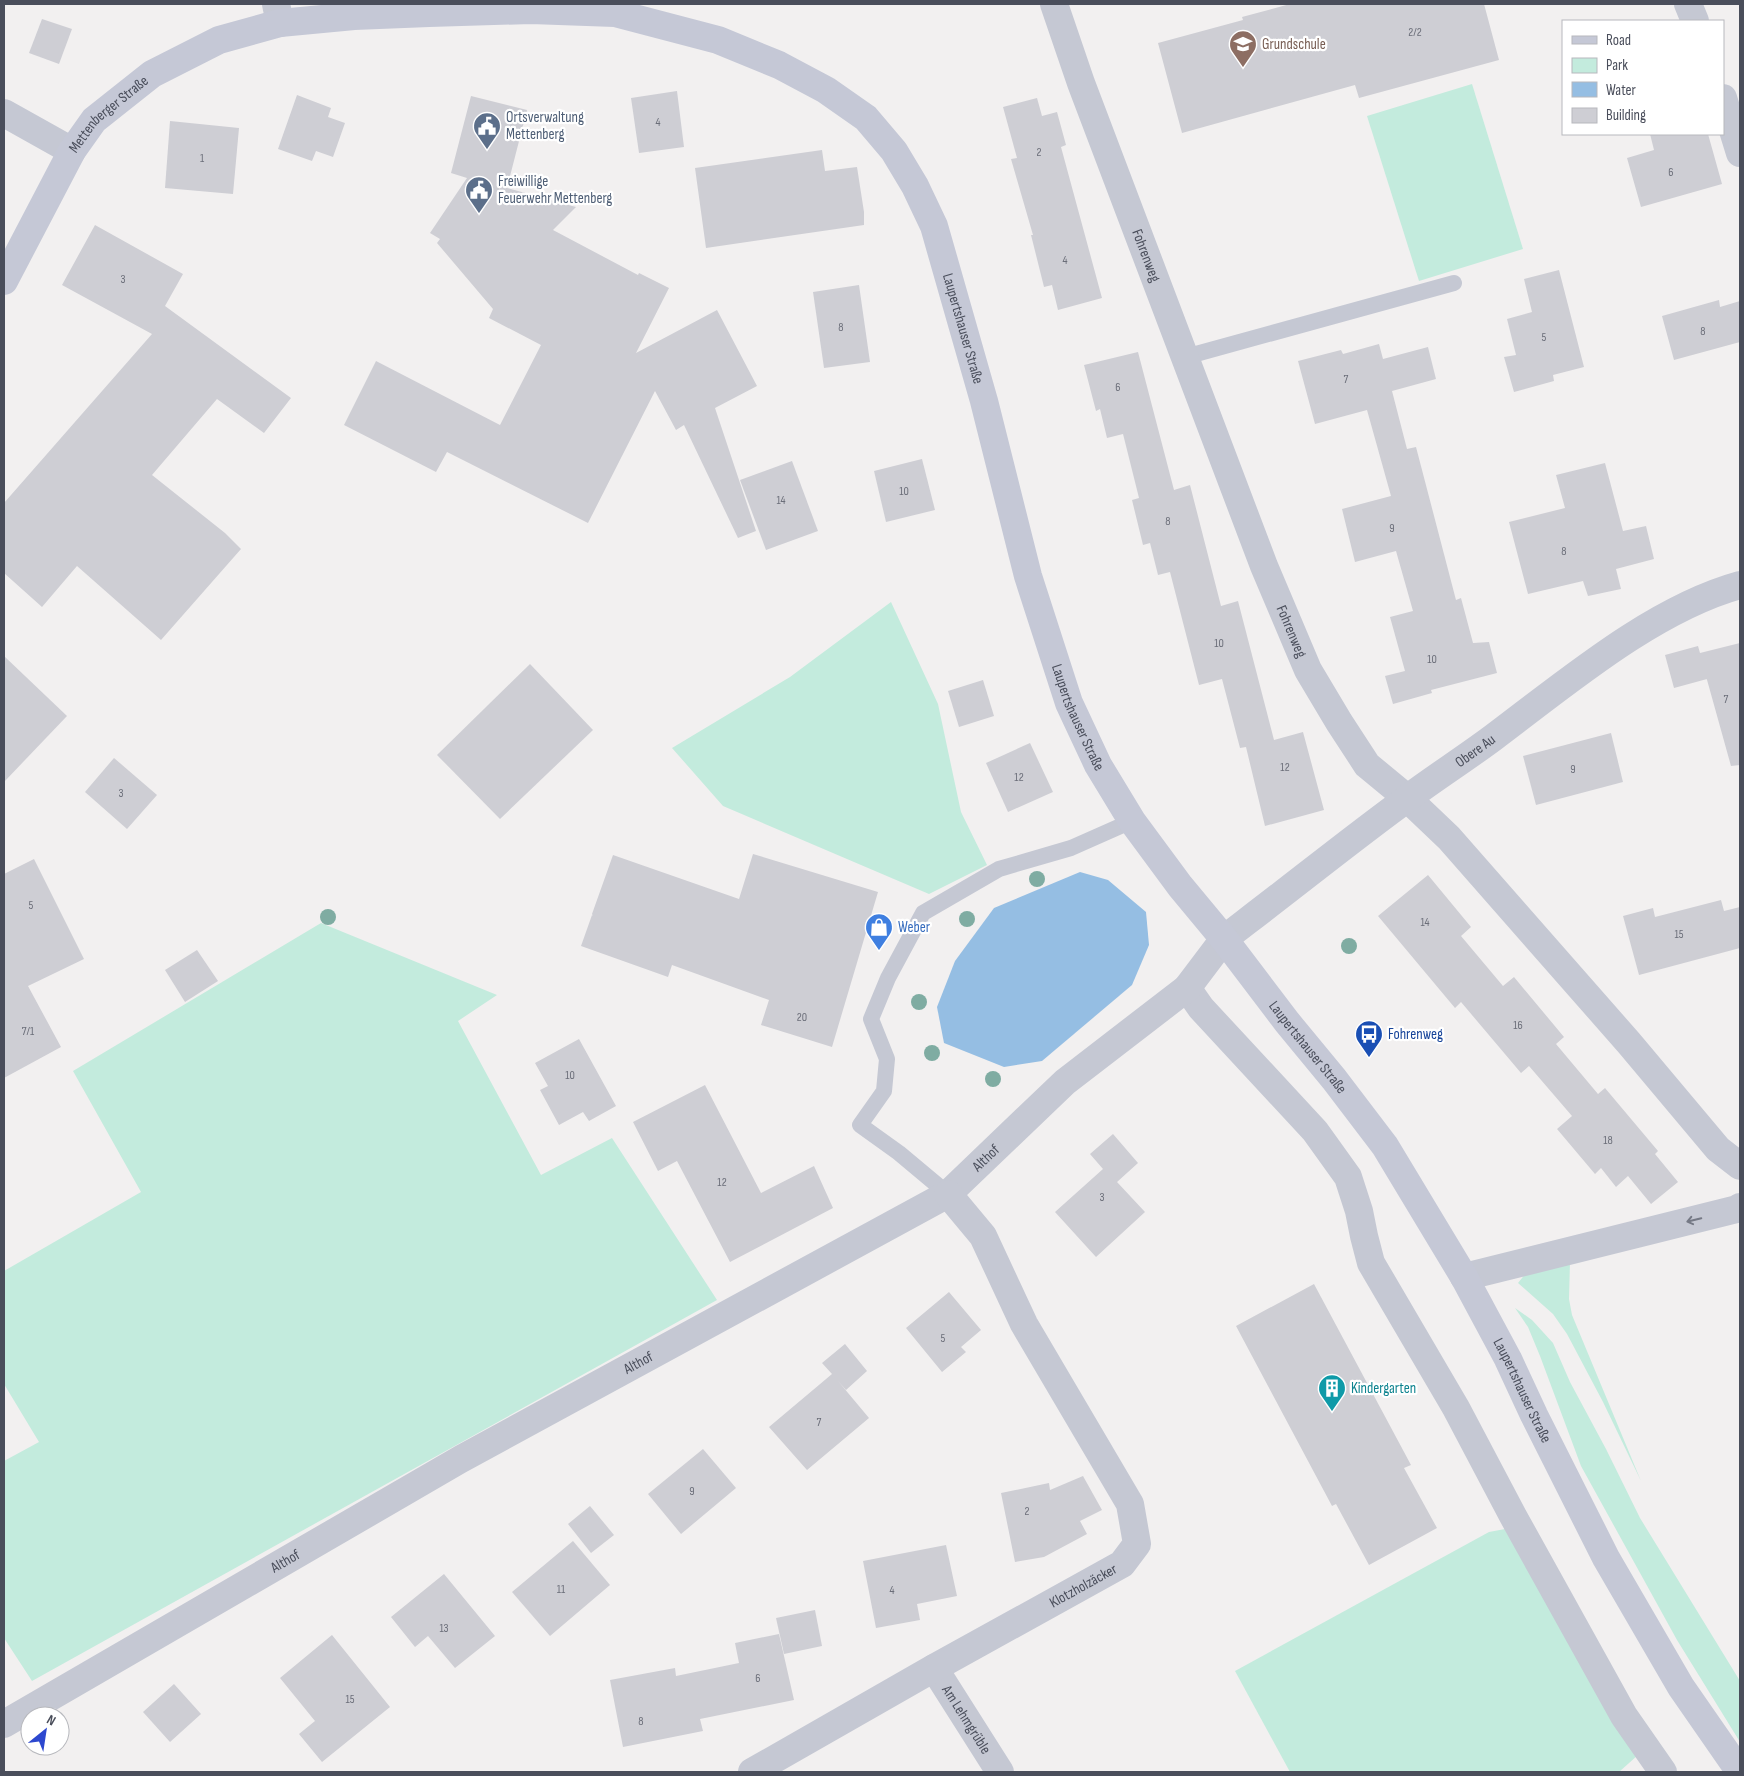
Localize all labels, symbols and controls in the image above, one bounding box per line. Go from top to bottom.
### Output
legend [1562,20,1724,135]
house number: 2/2 [1408,25,1422,40]
school or university icon: Grundschule [1228,29,1258,68]
text: Road [1606,31,1631,50]
place label: Grundschule [1262,35,1326,54]
text: Park [1606,56,1628,75]
street label: Mettenberger Straße [65,72,152,157]
text: Water [1606,81,1637,100]
text: Building [1606,106,1646,125]
place label: Ortsverwaltung Mettenberg [506,108,584,144]
public building icon: Ortsverwaltung Mettenberg [472,111,502,150]
house number: 4 [655,115,661,130]
house number: 2 [1037,145,1042,160]
house number: 1 [200,151,205,166]
house number: 6 [1668,165,1674,180]
place label: Freiwillige Feuerwehr Mettenberg [498,172,612,208]
public building icon: Freiwillige Feuerwehr Mettenberg [464,175,494,214]
street label: Fohrenweg [1127,227,1165,285]
house number: 4 [1062,253,1068,268]
street label: Laupertshauser Straße [938,271,988,386]
house number: 3 [120,272,126,287]
house number: 8 [838,320,844,335]
house number: 8 [1700,324,1706,339]
house number: 5 [1542,330,1547,345]
house number: 7 [1344,372,1349,387]
house number: 6 [1115,380,1121,395]
house number: 10 [899,484,909,499]
house number: 14 [776,493,786,508]
house number: 8 [1165,514,1171,529]
house number: 9 [1389,521,1395,536]
house number: 8 [1561,544,1567,559]
street label: Fohrenweg [1272,603,1311,661]
house number: 10 [1214,636,1224,651]
house number: 10 [1427,652,1437,667]
street label: Laupertshauser Straße [1047,662,1108,775]
house number: 7 [1724,692,1729,707]
street label: Obere Au [1452,730,1499,772]
house number: 12 [1280,760,1290,775]
house number: 9 [1570,762,1576,777]
house number: 12 [1014,770,1024,785]
house number: 3 [118,786,124,801]
house number: 5 [29,898,34,913]
shop icon: Weber [864,912,894,951]
house number: 14 [1420,915,1430,930]
place label: Weber [898,918,931,937]
house number: 15 [1674,927,1684,942]
street label: Laupertshauser Straße [1264,997,1351,1098]
house number: 20 [797,1010,807,1025]
house number: 16 [1513,1018,1523,1033]
bus stop icon: Fohrenweg [1354,1019,1384,1058]
house number: 7/1 [22,1024,35,1039]
place label: Fohrenweg [1388,1025,1443,1044]
house number: 10 [565,1068,575,1083]
house number: 18 [1603,1133,1613,1148]
street label: Althof [968,1140,1004,1176]
house number: 12 [717,1175,727,1190]
house number: 3 [1099,1190,1105,1205]
one-way arrow [1686,1216,1702,1225]
house number: 5 [941,1331,946,1346]
street label: Laupertshauser Straße [1489,1335,1555,1446]
street label: Althof [619,1347,657,1379]
building icon: Kindergarten [1317,1373,1347,1412]
place label: Kindergarten [1351,1379,1416,1398]
house number: 7 [817,1415,822,1430]
house number: 9 [689,1484,695,1499]
house number: 2 [1025,1504,1030,1519]
street label: Althof [266,1545,304,1578]
street label: Klotzholzäcker [1046,1559,1121,1612]
house number: 11 [557,1582,566,1597]
house number: 4 [889,1583,895,1598]
house number: 13 [439,1621,449,1636]
house number: 6 [755,1671,761,1686]
street label: Am Lehmgrüble [937,1681,995,1758]
house number: 15 [345,1692,355,1707]
north arrow [20,1706,70,1756]
text: N [44,1711,59,1729]
house number: 8 [638,1714,644,1729]

